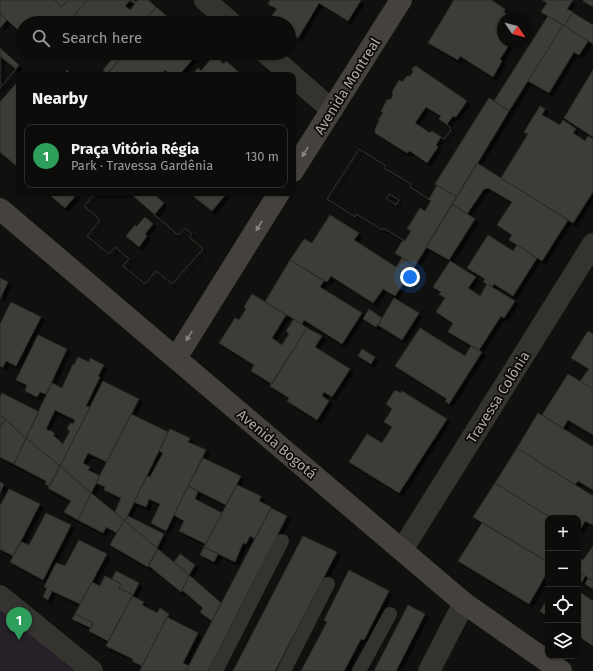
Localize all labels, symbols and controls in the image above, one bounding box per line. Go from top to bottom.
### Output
north arrow [497,12,533,48]
search box [16,16,296,60]
icon: search [30,27,52,49]
text: Search here [62,29,142,47]
street label: Avenida Montreal [311,35,384,138]
text: Nearby [32,88,87,109]
text: Praça Vitória Régia [71,140,199,158]
one-way arrow [302,146,309,157]
text: 1 [43,149,49,164]
text: 130 m [245,149,279,164]
text: Park · Travessa Gardênia [71,158,213,173]
one-way arrow [255,220,262,232]
your location [400,267,420,287]
one-way arrow [186,330,193,342]
street label: Travessa Colônia [463,348,534,446]
street label: Avenida Bogotá [233,406,320,483]
map controls [545,515,581,659]
button: + [545,515,581,551]
button: − [545,551,581,587]
button: locate [545,587,581,623]
pin: 1 [6,607,32,640]
button: layers [545,623,581,659]

